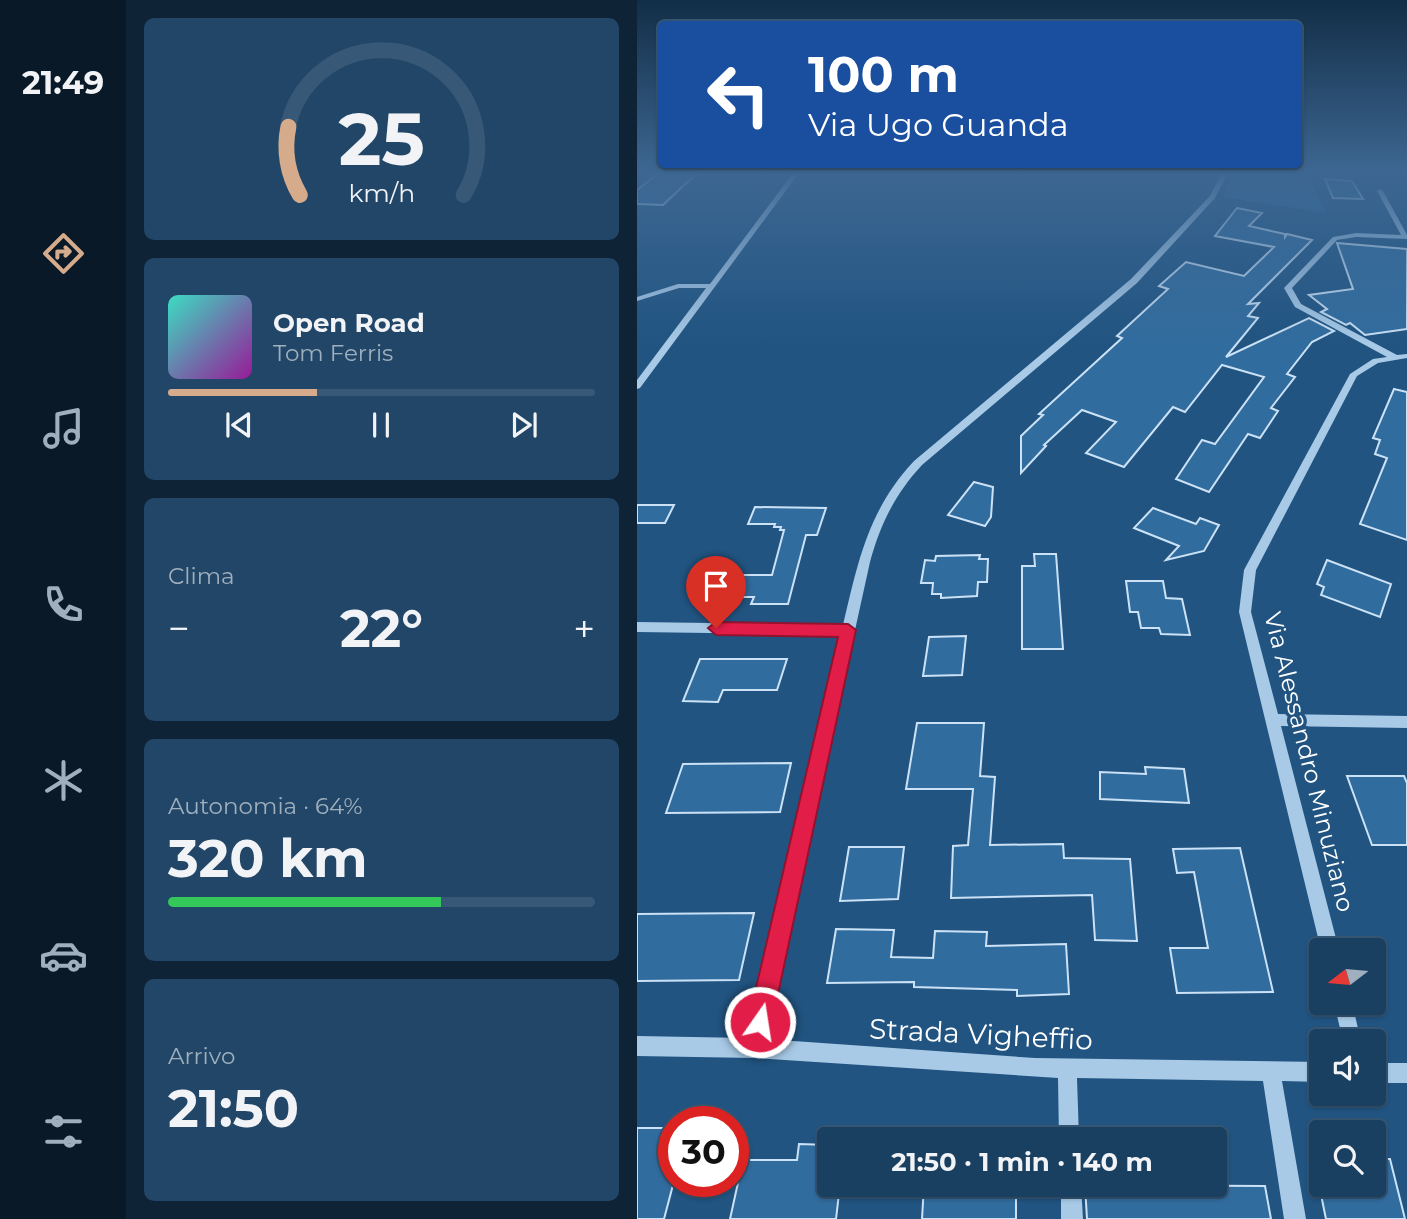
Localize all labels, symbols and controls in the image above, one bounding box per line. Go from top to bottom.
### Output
text: 100 m [808,45,959,104]
icon: left [693,49,784,140]
text: 21:49 [22,63,104,102]
text: 25 [338,95,425,183]
text: Via Ugo Guanda [808,105,1069,144]
text: km/h [348,178,415,208]
icon: directions [39,229,88,278]
text: Open Road [273,307,425,339]
text: Tom Ferris [273,339,393,367]
icon: music [39,404,88,453]
icon: previous [220,406,258,444]
icon: pause [362,406,400,444]
icon: next [505,406,543,444]
pin [686,556,746,628]
text: Clima [168,562,235,590]
icon: arrive [697,567,735,605]
icon: phone [39,580,88,629]
text: 22° [340,597,423,660]
text: − [168,605,190,652]
text: + [573,605,595,652]
street label: Via Alessandro Minuziano [1258,609,1361,915]
icon: climate [39,756,88,805]
text: Autonomia · 64% [168,792,363,820]
text: 320 km [168,827,368,890]
icon: car [39,931,88,980]
north arrow [1309,938,1386,1015]
map controls [1309,938,1386,1197]
position arrow [723,985,797,1059]
street label: Strada Vigheffio [868,1011,1094,1057]
button: sound [1309,1029,1386,1106]
text: Arrivo [168,1042,235,1070]
text: 21:50 [168,1077,299,1140]
speed limit sign: 30 [658,1106,749,1197]
icon: filters [39,1107,88,1156]
button: search [1309,1120,1386,1197]
text: 21:50 · 1 min · 140 m [891,1146,1153,1178]

